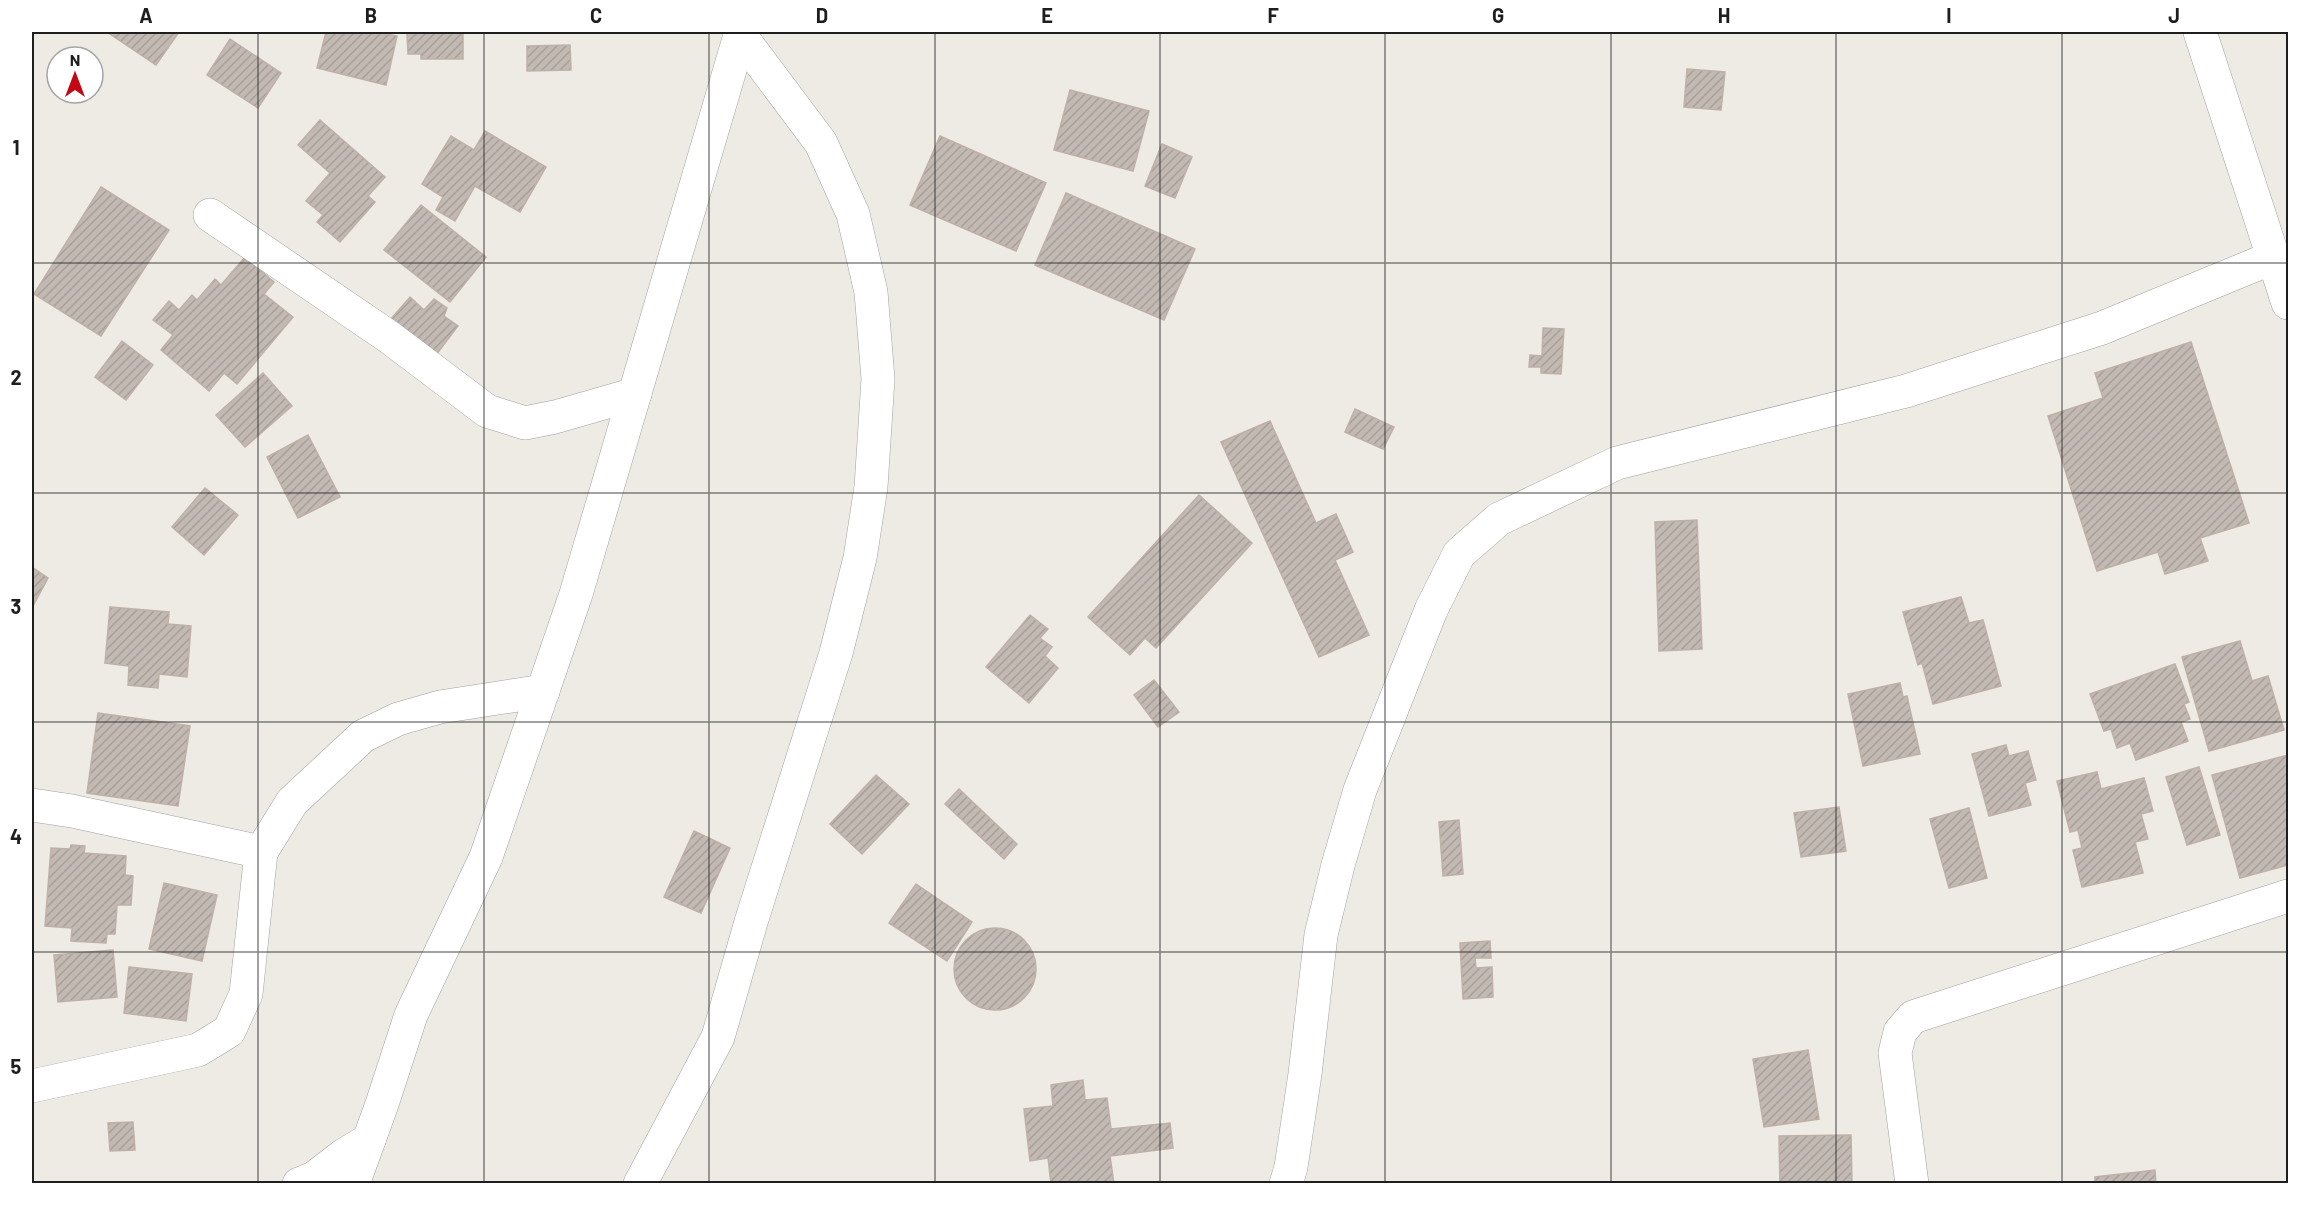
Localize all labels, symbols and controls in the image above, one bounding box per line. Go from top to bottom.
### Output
text: A [139,3,153,27]
text: B [365,3,377,27]
text: C [590,3,602,27]
text: D [816,3,828,27]
text: E [1041,3,1053,27]
text: F [1267,3,1279,27]
text: G [1492,3,1504,27]
text: H [1718,3,1730,27]
text: I [1946,3,1952,27]
text: J [2168,3,2180,27]
north arrow [45,45,105,105]
text: N [70,50,80,69]
text: 1 [12,135,20,159]
text: 2 [10,365,22,389]
text: 3 [11,594,21,618]
text: 4 [10,824,22,848]
text: 5 [11,1054,22,1078]

